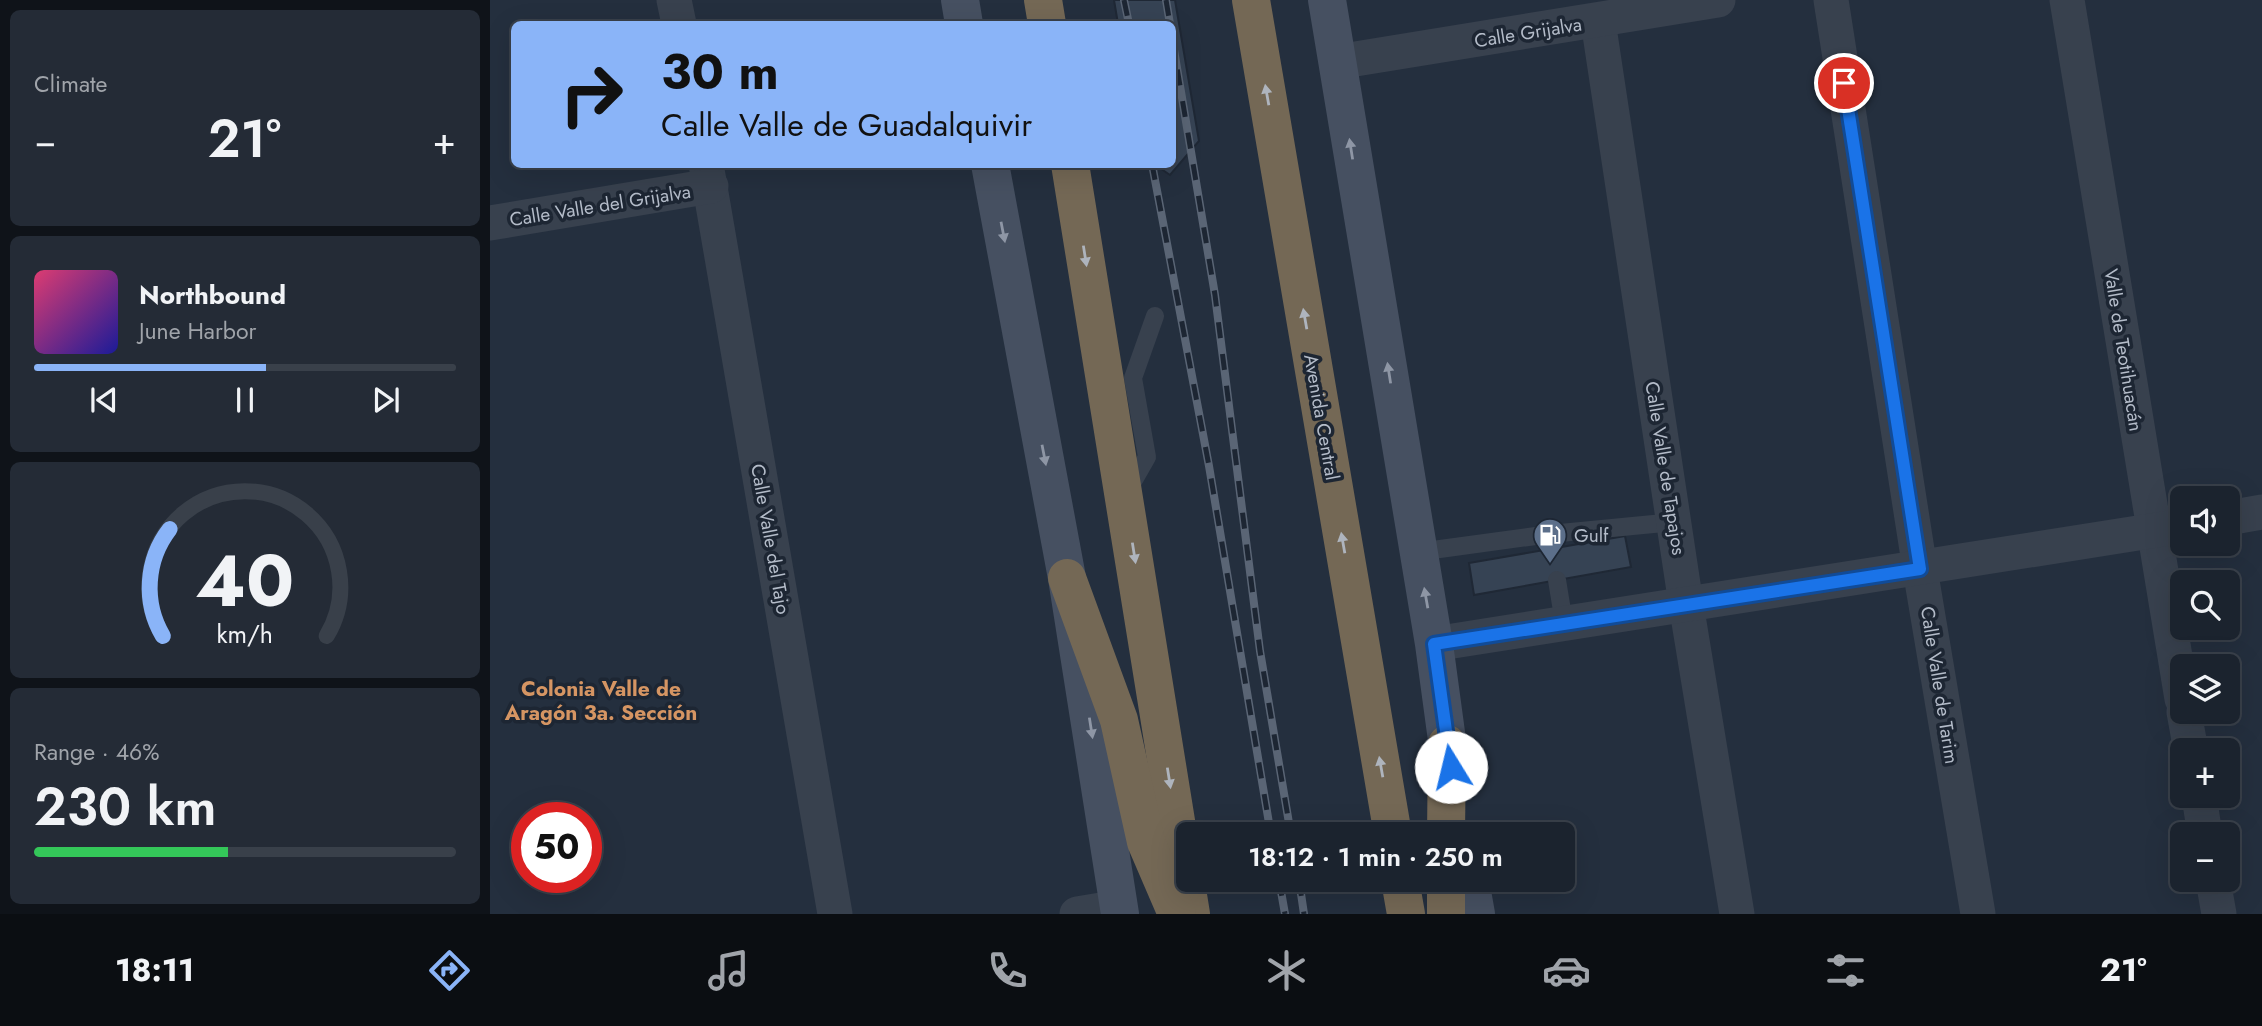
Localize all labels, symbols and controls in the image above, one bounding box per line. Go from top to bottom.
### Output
street label: Calle Grijalva [1472,11,1584,54]
text: 30 m [661,37,779,107]
icon: right [546,49,637,140]
pin [1814,53,1874,113]
icon: arrive [1825,64,1863,102]
text: Climate [34,67,107,101]
one-way arrow [1261,83,1272,105]
text: 21° [208,101,281,177]
text: Calle Valle de Guadalquivir [661,102,1032,148]
text: − [34,113,56,168]
text: + [433,113,456,168]
one-way arrow [1345,138,1356,160]
street label: Calle Valle del Grijalva [508,178,693,233]
one-way arrow [997,221,1008,243]
one-way arrow [1080,245,1091,267]
street label: Valle de Teotihuacán [2097,267,2150,433]
text: Northbound [139,276,286,314]
one-way arrow [1299,308,1310,330]
text: June Harbor [139,314,256,348]
street label: Avenida Central [1297,352,1346,482]
one-way arrow [1383,362,1394,384]
street label: Calle Valle de Tapajos [1638,379,1693,557]
icon: previous [85,381,123,419]
icon: pause [226,381,264,419]
icon: next [367,381,405,419]
one-way arrow [1039,444,1050,466]
street label: Calle Valle del Tajo [744,462,797,616]
map controls [2170,486,2240,892]
button: sound [2170,486,2240,556]
fuel station icon: Gulf [1531,516,1569,565]
place label: Gulf [1574,522,1609,549]
text: 40 [195,528,295,633]
one-way arrow [1337,532,1348,554]
one-way arrow [1129,542,1140,564]
button: search [2170,570,2240,640]
one-way arrow [1420,587,1431,609]
street label: Calle Valle de Tarim [1914,604,1965,766]
text: km/h [217,616,273,652]
button: layers [2170,654,2240,724]
district label: Colonia Valle de Aragón 3a. Sección [504,674,697,728]
one-way arrow [1085,717,1096,739]
position arrow [1414,730,1488,804]
text: Range · 46% [34,735,160,769]
button: + [2170,738,2240,808]
one-way arrow [1375,756,1386,778]
one-way arrow [1164,767,1175,789]
text: 230 km [34,769,217,845]
speed limit sign: 50 [511,802,602,893]
button: − [2170,822,2240,892]
text: 18:12 · 1 min · 250 m [1248,838,1503,876]
icon: directions [425,946,474,995]
icon: music [704,946,753,995]
icon: phone [983,946,1032,995]
icon: climate [1262,946,1311,995]
icon: car [1542,946,1591,995]
icon: filters [1821,946,1870,995]
text: 18:11 [115,947,194,993]
text: 21° [2100,947,2147,993]

